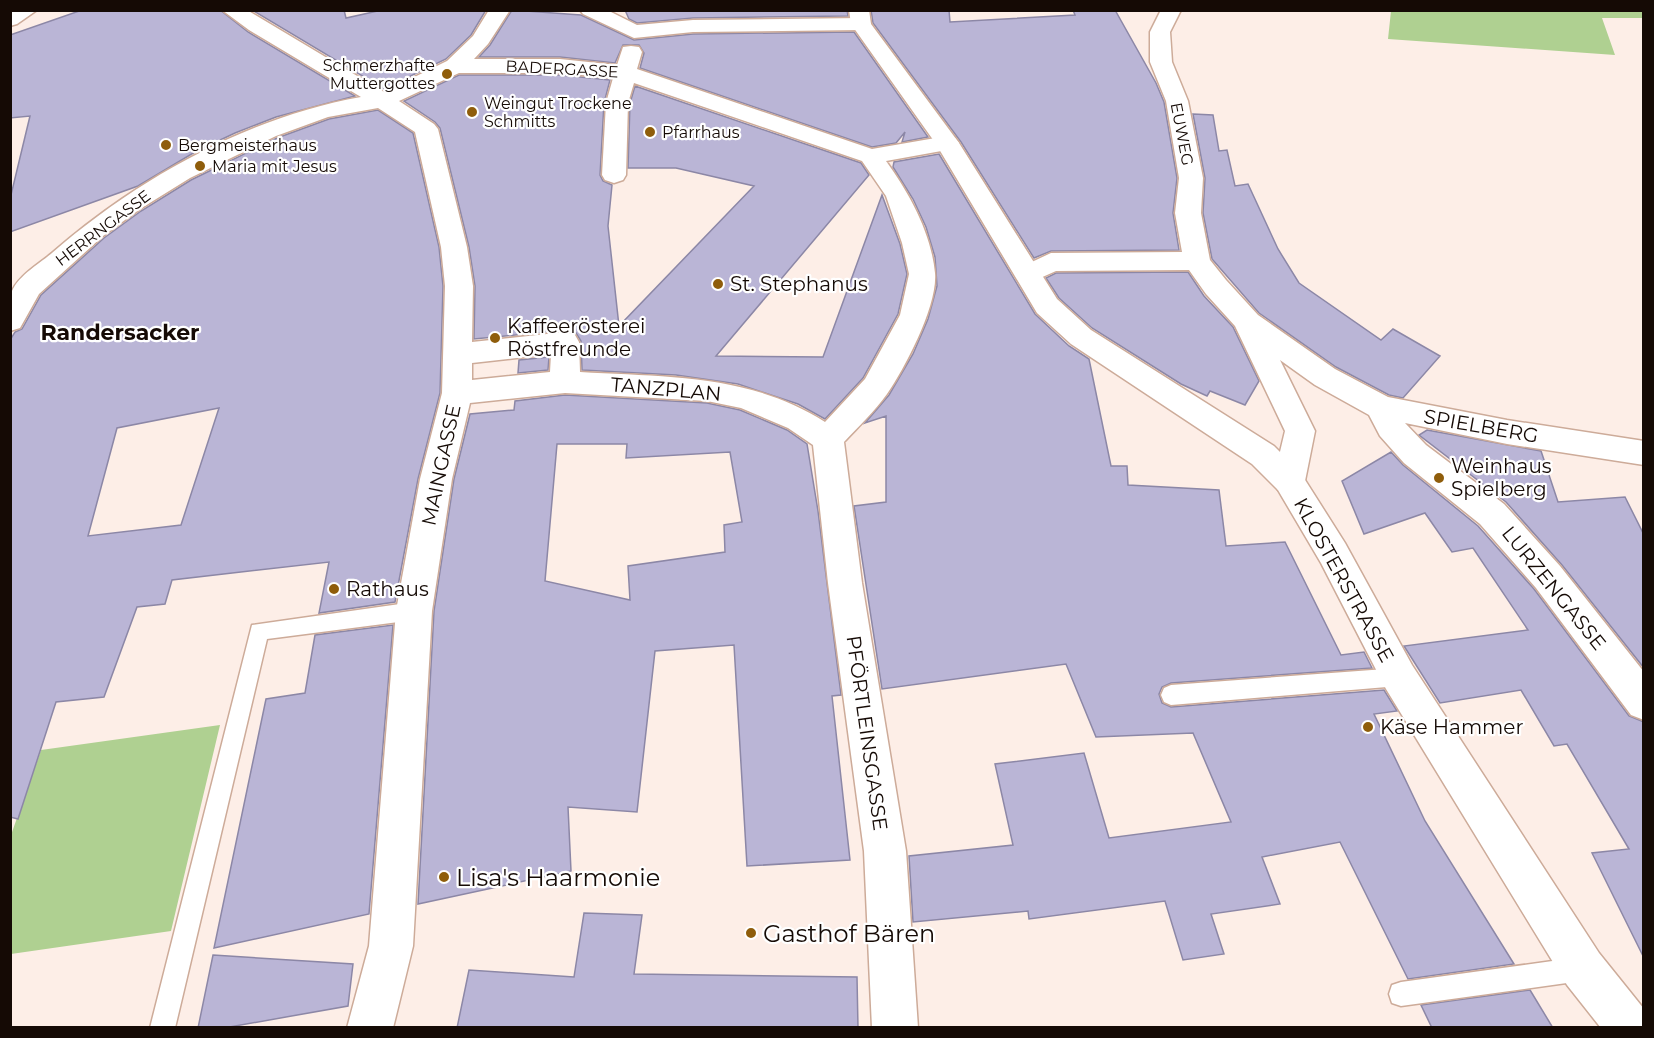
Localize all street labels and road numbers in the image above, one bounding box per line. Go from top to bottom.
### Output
street label: BADERGASSE [505,57,619,81]
street label: EUWEG [1167,101,1197,167]
street label: HERRNGASSE [52,186,154,270]
street label: TANZPLAN [610,372,722,406]
street label: MAINGASSE [416,402,466,528]
street label: SPIELBERG [1422,404,1540,448]
street label: KLOSTERSTRASSE [1289,494,1399,666]
street label: LURZENGASSE [1497,521,1611,655]
street label: PFÖRTLEINSGASSE [841,634,893,832]

